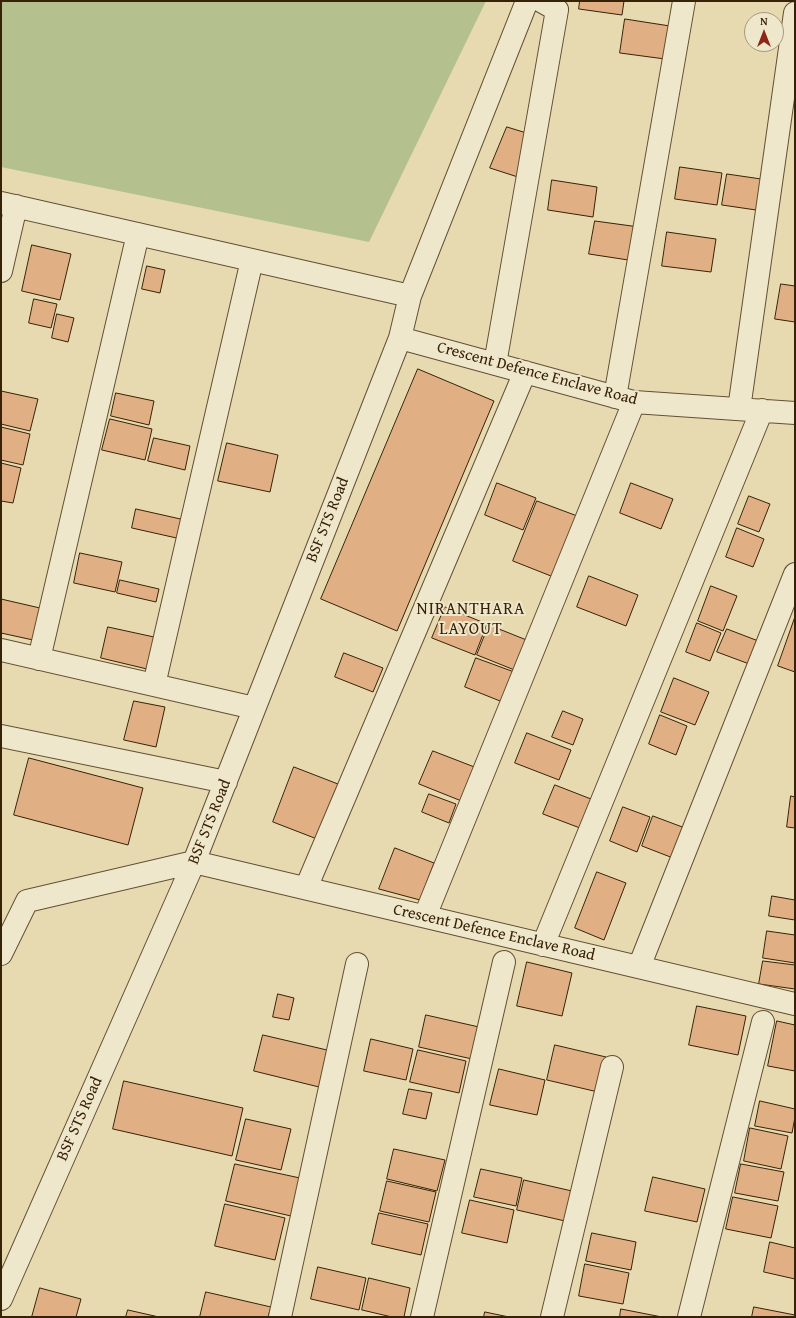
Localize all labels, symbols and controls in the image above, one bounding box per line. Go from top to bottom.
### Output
north arrow [744,12,784,52]
text: N [760,13,768,29]
street label: Crescent Defence Enclave Road [435,338,639,410]
street label: BSF STS Road [302,475,354,565]
district label: NIRANTHARA LAYOUT [417,600,525,640]
street label: BSF STS Road [184,777,236,867]
street label: Crescent Defence Enclave Road [391,900,597,966]
street label: BSF STS Road [53,1074,107,1164]

